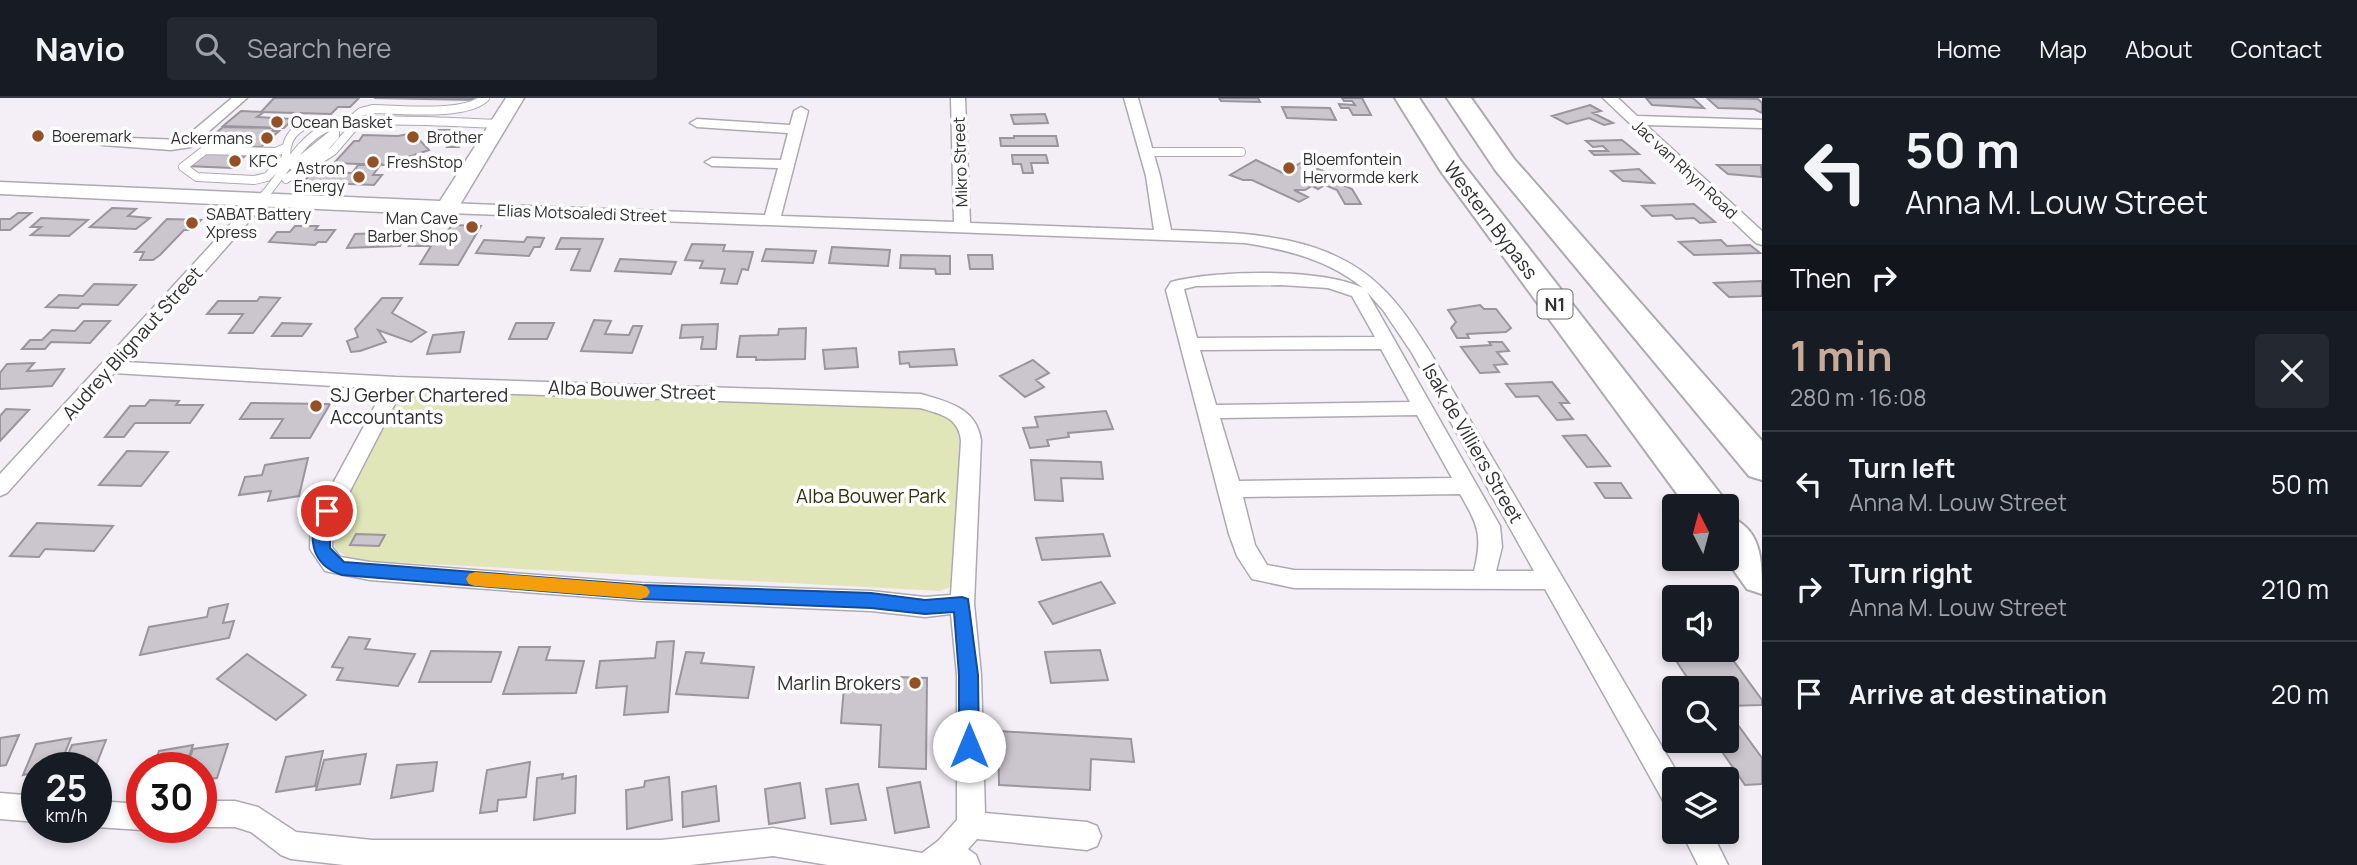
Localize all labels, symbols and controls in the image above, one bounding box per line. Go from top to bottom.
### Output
search box [167,17,657,80]
text: Navio [35,26,125,71]
icon: search [191,29,229,67]
text: Search here [247,30,391,66]
text: Home [1936,32,2001,65]
text: Map [2039,32,2087,65]
text: About [2125,32,2193,65]
text: Contact [2231,32,2322,65]
place label: Ocean Basket [291,111,393,133]
marker: Ocean Basket [269,114,285,130]
street label: Jac van Rhyn Road [1628,114,1742,224]
street label: Mikro Street [947,116,973,208]
text: 50 m [1905,116,2020,183]
place label: Boeremark [52,125,133,147]
place label: Brother [427,126,483,148]
icon: left [1790,126,1881,217]
place label: Ackermans [171,127,253,149]
marker: Boeremark [30,128,46,144]
marker: Brother [405,129,421,145]
marker: Ackermans [259,130,275,146]
place label: Bloemfontein Hervormde kerk [1303,148,1420,188]
place label: KFC [249,150,278,172]
place label: FreshStop [387,151,463,173]
marker: KFC [227,153,243,169]
marker: FreshStop [365,154,381,170]
street label: Western Bypass [1438,156,1544,284]
place label: Astron Energy [294,157,346,197]
marker: Bloemfontein Hervormde kerk [1281,160,1297,176]
marker: Astron Energy [351,169,367,185]
text: Anna M. Louw Street [1905,180,2208,224]
street label: Elias Motsoaledi Street [497,199,667,227]
place label: SABAT Battery Xpress [206,203,312,243]
place label: Man Cave Barber Shop [367,207,458,247]
marker: SABAT Battery Xpress [184,215,200,231]
marker: Man Cave Barber Shop [464,219,480,235]
icon: right [1865,259,1903,297]
text: Then [1790,260,1851,296]
street label: Audrey Blignaut Street [56,261,208,425]
road number: N1 [1538,289,1572,318]
text: 1 min [1790,326,1893,384]
button: close [2255,334,2329,408]
street label: Isak de Villiers Street [1417,358,1529,528]
street label: Alba Bouwer Street [548,374,716,406]
text: 280 m · 16:08 [1790,381,1927,413]
place label: SJ Gerber Chartered Accountants [330,382,508,430]
marker: SJ Gerber Chartered Accountants [308,398,324,414]
text: Turn left [1849,450,1956,486]
icon: left [1790,465,1828,503]
text: 50 m [2271,466,2329,502]
pin [297,481,357,541]
park label: Alba Bouwer Park [796,483,947,509]
text: Anna M. Louw Street [1849,486,2067,518]
icon: arrive [308,492,346,530]
north arrow [1662,494,1740,570]
map controls [1662,494,1739,844]
text: Turn right [1849,555,1973,591]
icon: right [1790,570,1828,608]
text: 210 m [2261,571,2329,607]
button: sound [1662,585,1739,662]
text: Anna M. Louw Street [1849,591,2067,623]
place label: Marlin Brokers [777,670,901,696]
marker: Marlin Brokers [907,675,923,691]
icon: arrive [1790,675,1828,713]
button: search [1662,676,1739,753]
text: Arrive at destination [1849,676,2107,712]
text: 20 m [2271,676,2329,712]
position arrow [932,709,1006,783]
speed limit sign: 30 [126,752,217,843]
text: 25 [46,764,87,812]
button: layers [1662,767,1739,844]
text: km/h [46,803,87,827]

